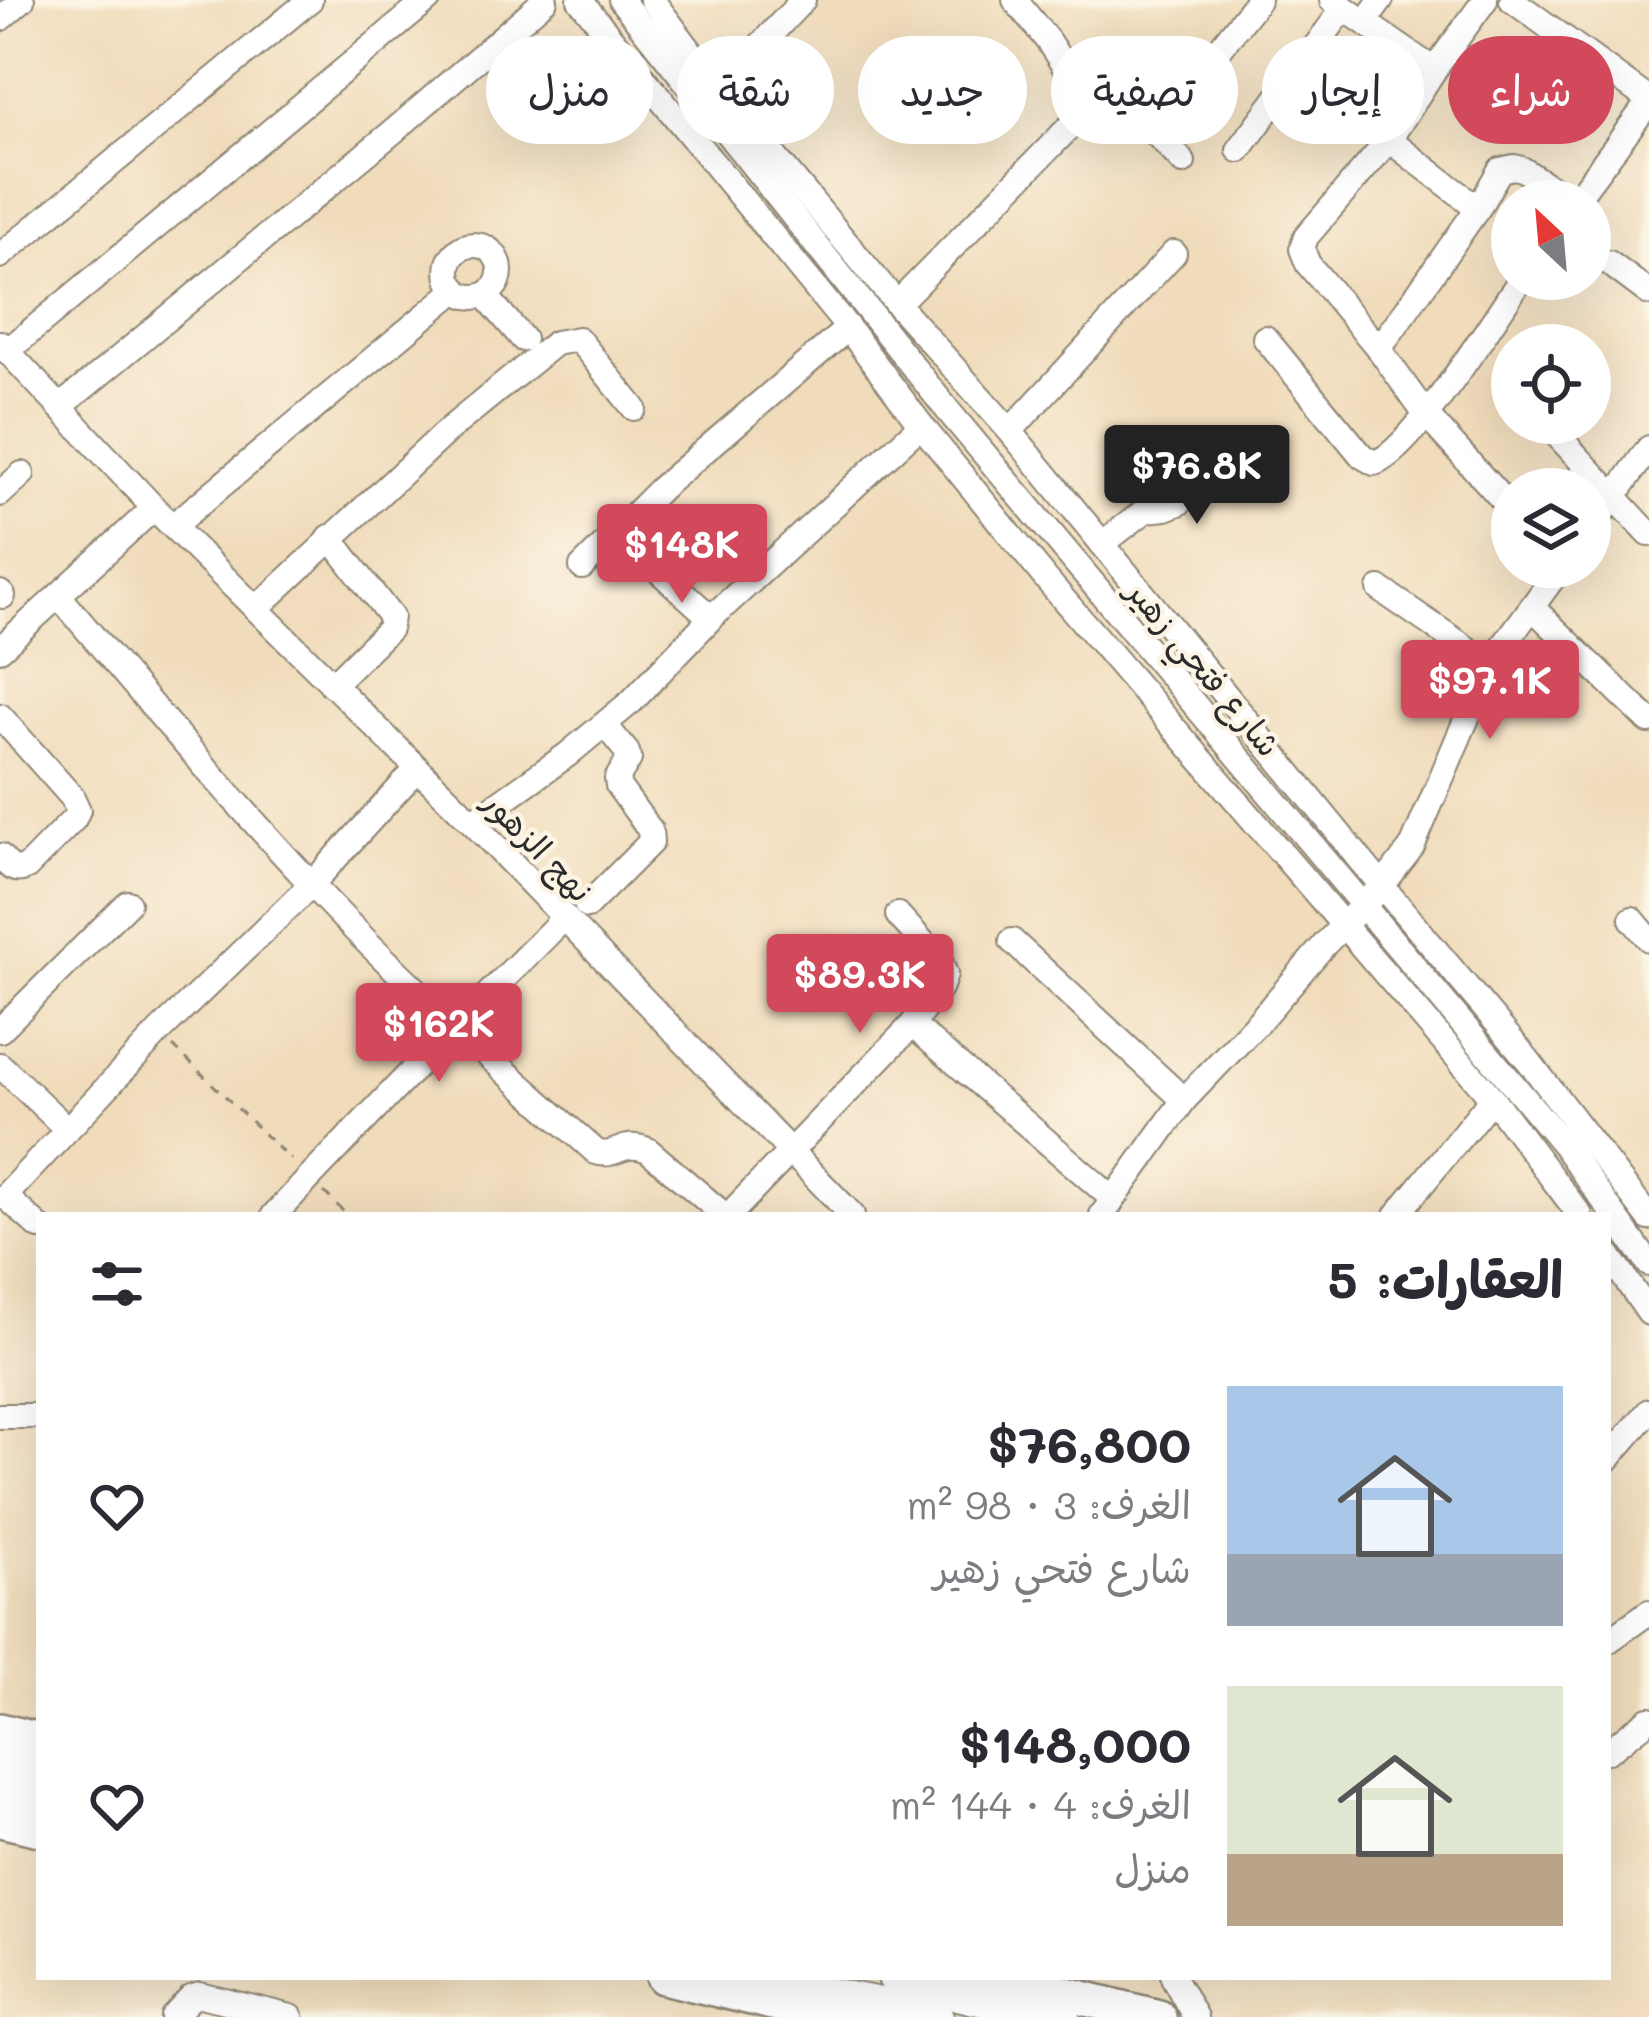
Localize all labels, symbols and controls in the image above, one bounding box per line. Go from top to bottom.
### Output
chip: منزل [486,36,653,144]
chip: شقة [677,36,834,144]
chip: جديد [858,36,1027,144]
chip: تصفية [1051,36,1238,144]
chip: إيجار [1262,36,1424,144]
chip: شراء [1448,36,1614,144]
north arrow [1491,180,1611,300]
map controls [1491,180,1611,588]
button: locate [1491,324,1611,444]
pin: $76.8K [1099,425,1295,527]
text: $76.8K [1131,438,1263,489]
button: layers [1491,468,1611,588]
pin: $148K [598,504,766,606]
text: $148K [624,517,740,568]
street label: شارع فتحي زهير [1109,567,1292,771]
pin: $97.1K [1392,640,1588,742]
text: $97.1K [1428,653,1552,704]
street label: نهج الزهور [472,779,603,913]
pin: $89.3K [762,934,958,1036]
text: $89.3K [794,947,926,998]
pin: $162K [355,983,523,1085]
text: $162K [383,996,495,1047]
text: العقارات: 5 [1328,1244,1563,1311]
icon: filters [84,1251,150,1317]
text: $76,800 [987,1409,1191,1476]
icon: home [1323,1434,1467,1578]
icon: heart [84,1473,150,1539]
text: الغرف: 3 · 98 m² [907,1478,1191,1529]
text: شارع فتحي زهير [933,1542,1191,1593]
text: $148,000 [959,1709,1191,1776]
icon: home [1323,1734,1467,1878]
icon: heart [84,1773,150,1839]
text: الغرف: 4 · 144 m² [890,1778,1191,1829]
text: منزل [1114,1842,1191,1893]

